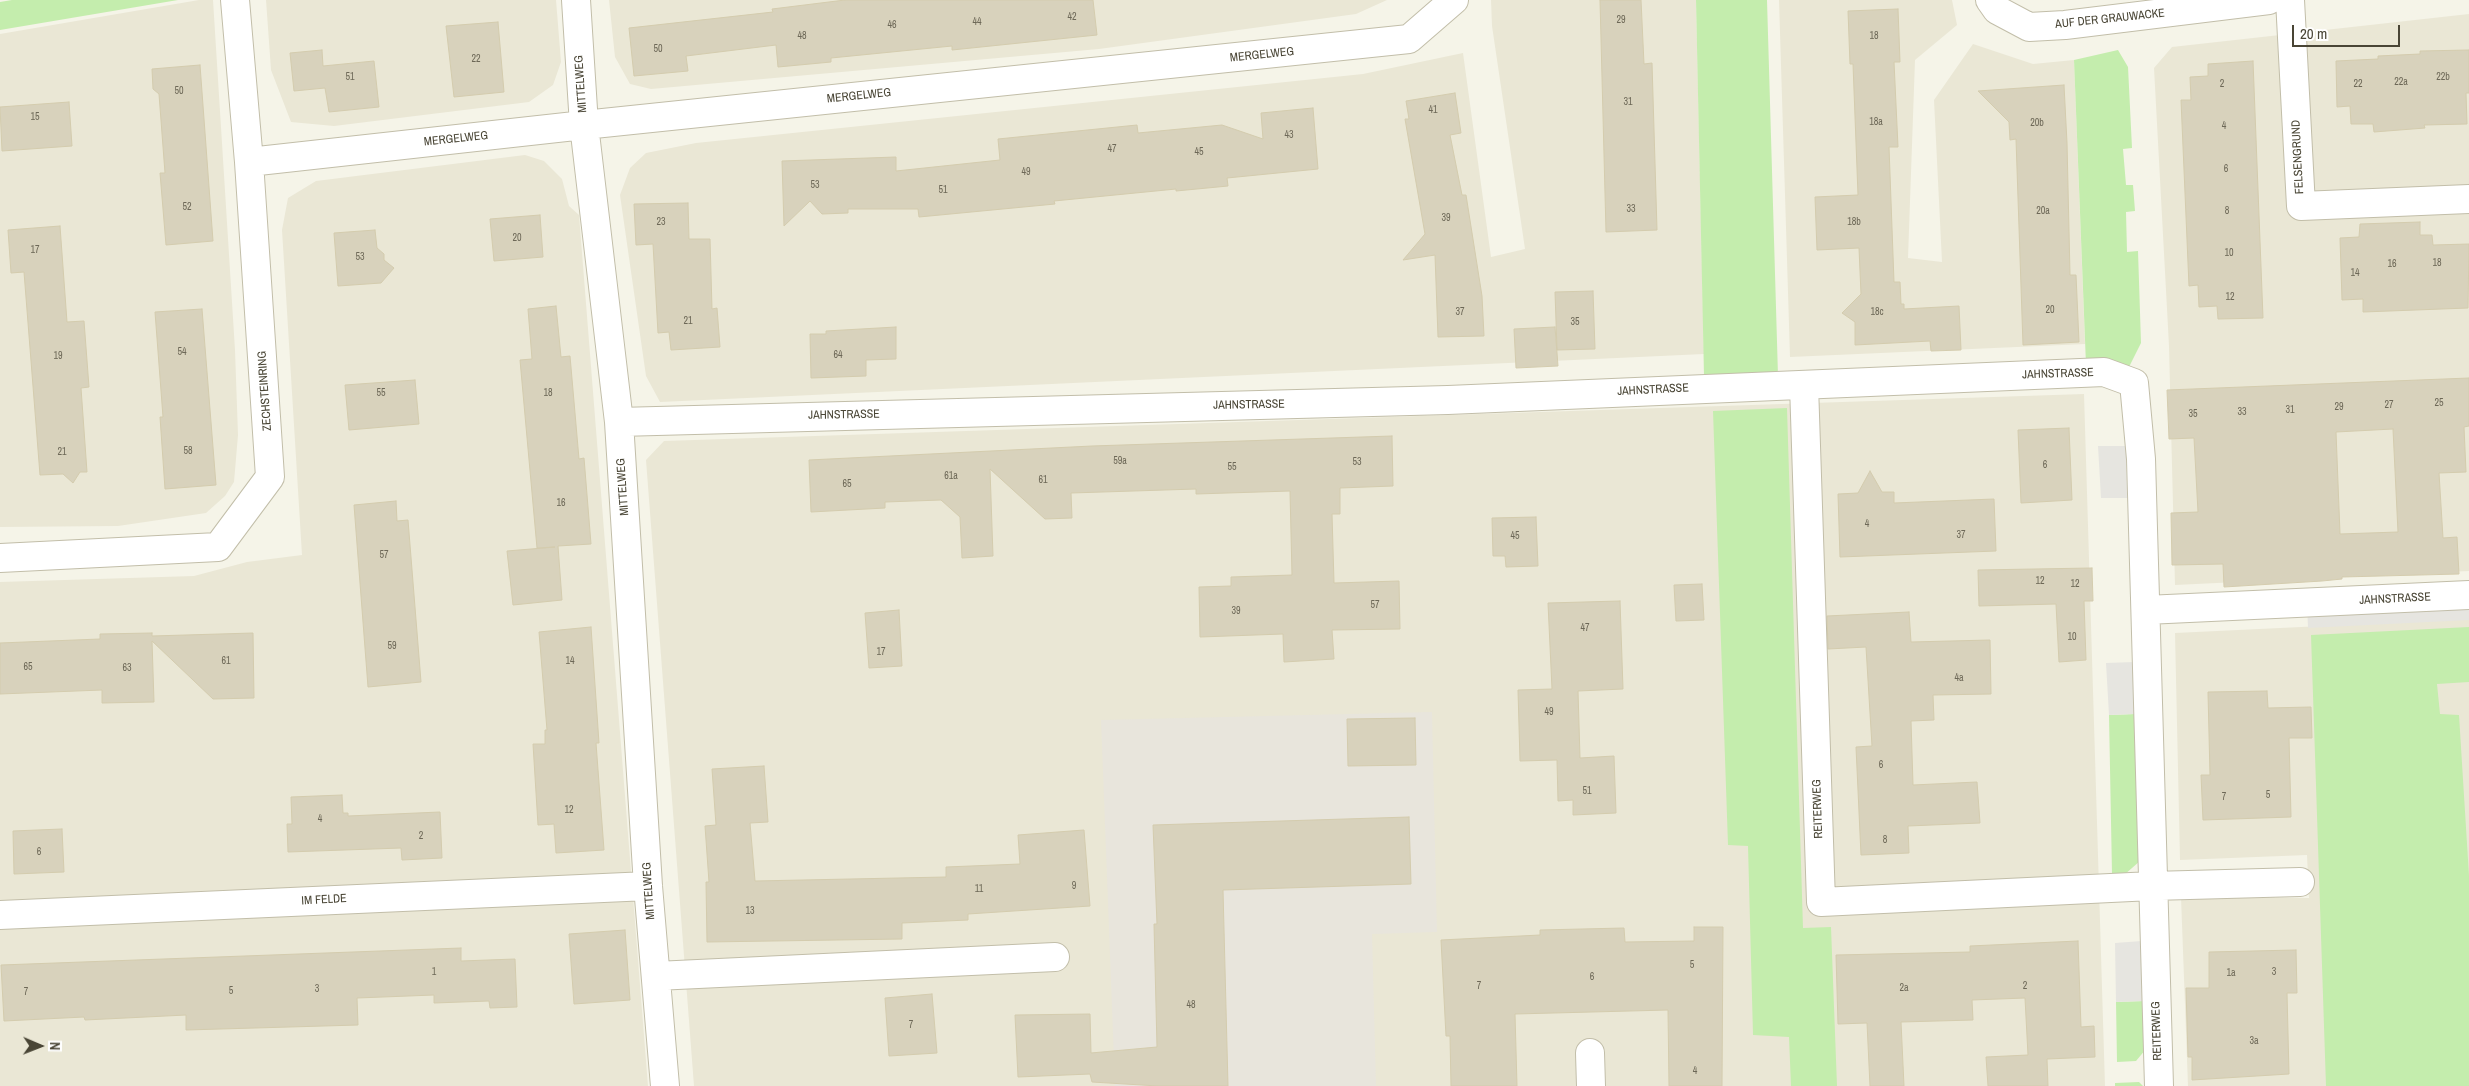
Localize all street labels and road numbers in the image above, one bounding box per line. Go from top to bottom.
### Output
street label: AUF DER GRAUWACKE [2055,6,2165,32]
street label: MERGELWEG [1229,44,1295,66]
street label: MITTELWEG [572,55,590,113]
street label: MERGELWEG [826,85,892,107]
street label: FELSENGRUND [2289,119,2307,195]
street label: MERGELWEG [423,128,489,150]
street label: ZECHSTEINRING [255,350,275,432]
street label: JAHNSTRASSE [2022,366,2094,382]
street label: JAHNSTRASSE [1617,381,1689,399]
street label: JAHNSTRASSE [1213,397,1285,413]
street label: JAHNSTRASSE [808,407,880,423]
street label: MITTELWEG [614,458,632,516]
street label: JAHNSTRASSE [2359,590,2431,608]
street label: REITERWEG [1810,779,1826,839]
street label: MITTELWEG [640,862,658,920]
street label: IM FELDE [301,892,347,908]
street label: REITERWEG [2149,1001,2165,1061]

